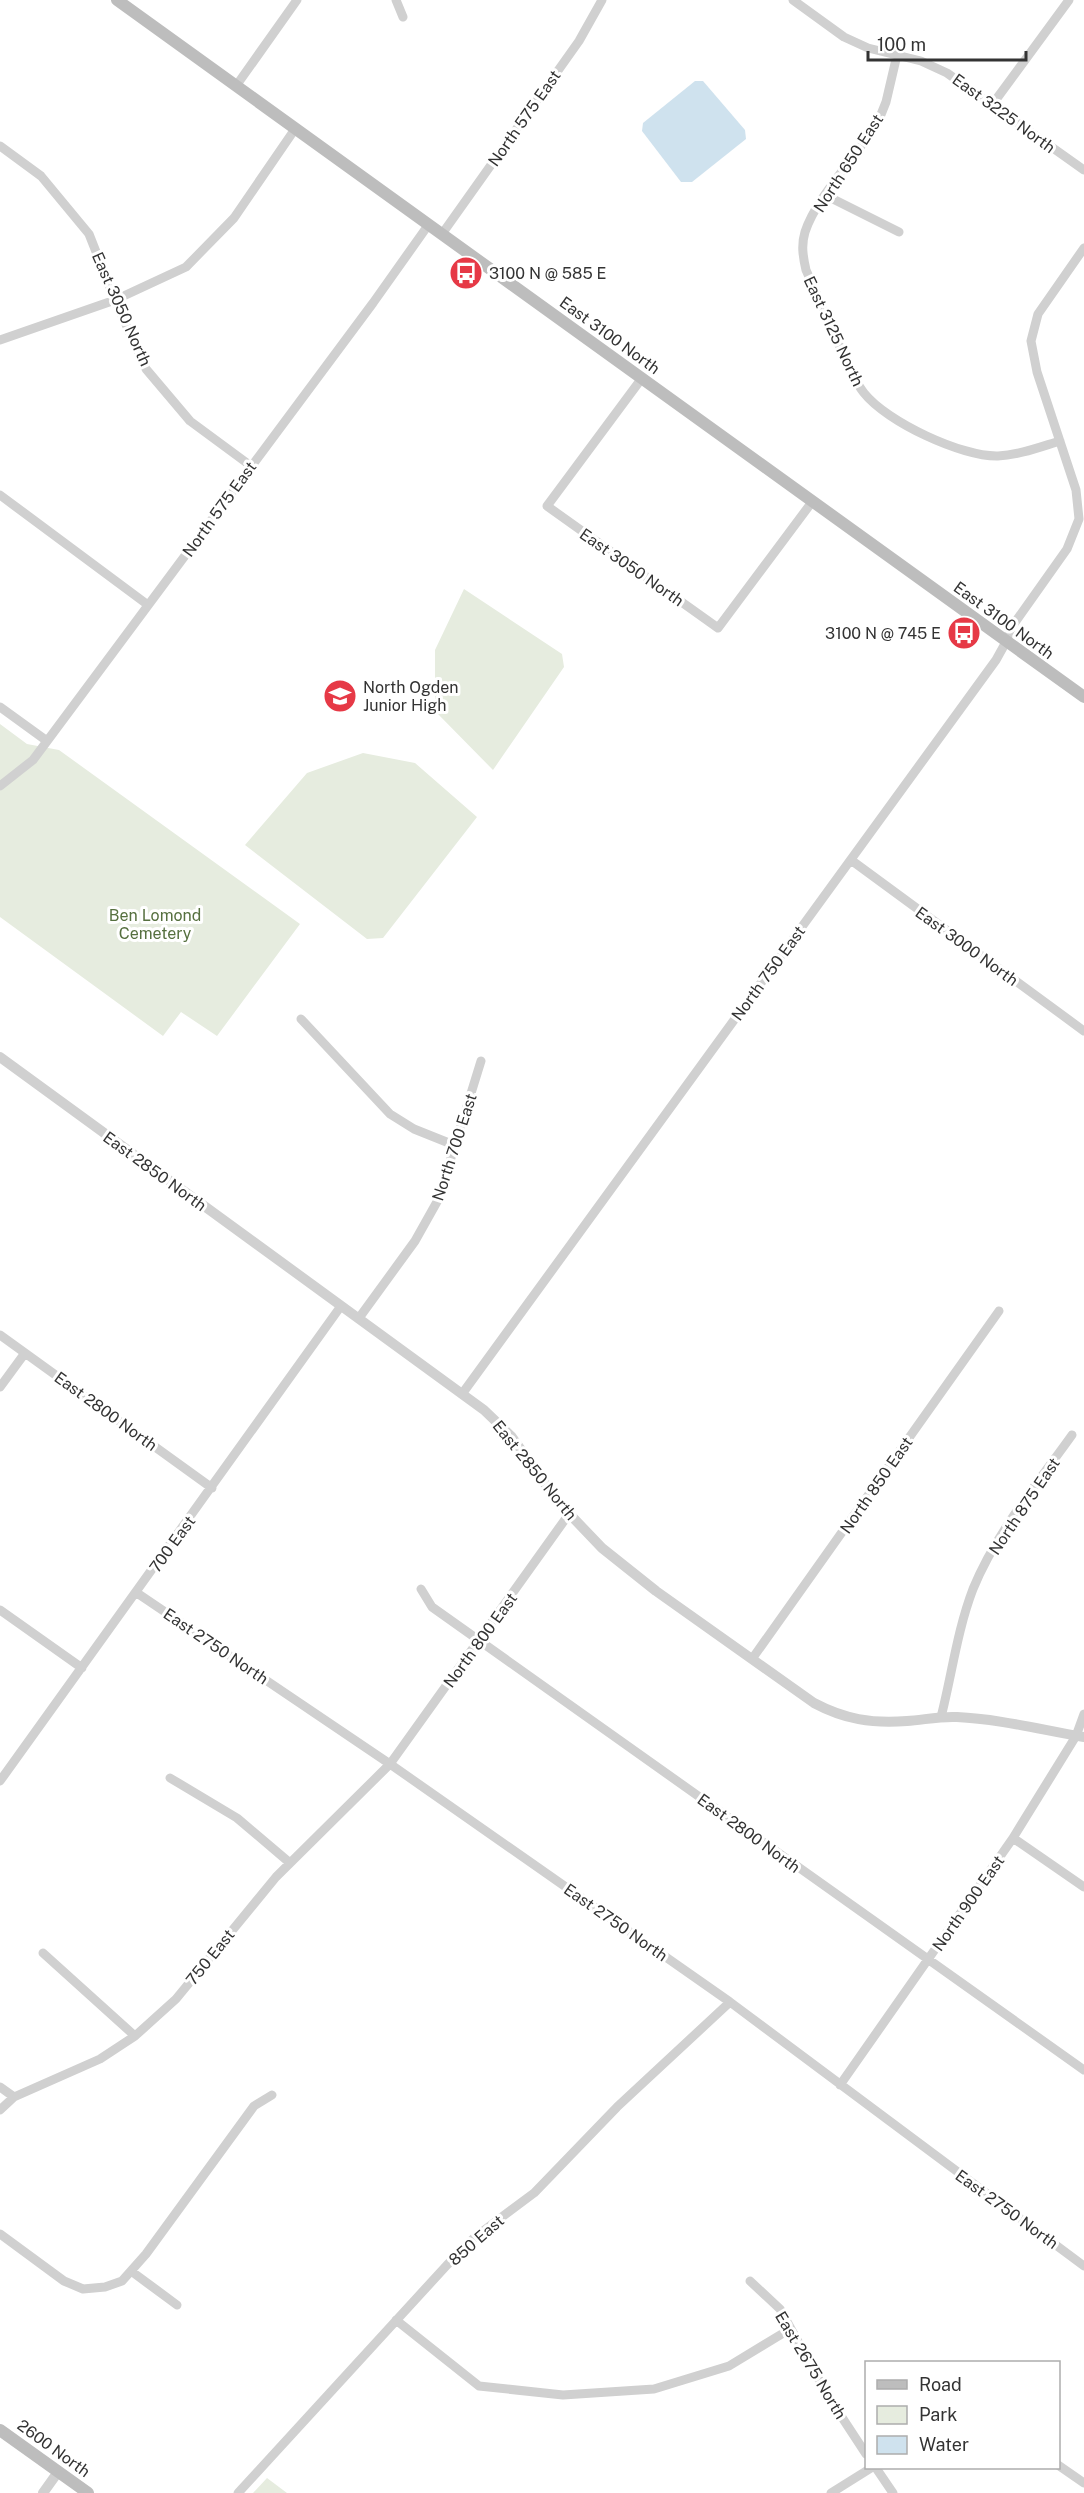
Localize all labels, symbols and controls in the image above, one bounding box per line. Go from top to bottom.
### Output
scale bar [868,24,1026,62]
text: 100 m [877,34,926,55]
street label: North 575 East [484,67,565,170]
street label: East 3225 North [949,70,1059,157]
street label: North 650 East [810,111,887,216]
street label: East 3050 North [88,249,155,369]
bus stop icon: 3100 N @ 585 E [448,255,484,291]
place label: 3100 N @ 585 E [489,264,606,283]
street label: East 3125 North [800,273,867,389]
street label: East 3100 North [556,293,663,378]
street label: North 575 East [178,458,260,561]
street label: East 3050 North [576,524,687,610]
street label: East 3100 North [950,578,1057,663]
bus stop icon: 3100 N @ 745 E [946,615,982,651]
place label: 3100 N @ 745 E [825,624,941,643]
school or university icon: North Ogden Junior High [322,678,358,714]
place label: North Ogden Junior High [363,678,459,715]
street label: East 3000 North [912,903,1022,990]
park label: Ben Lomond Cemetery [109,906,201,943]
street label: North 750 East [728,922,809,1024]
street label: North 700 East [428,1091,481,1203]
street label: East 2850 North [99,1128,210,1215]
street label: East 2800 North [51,1368,161,1455]
street label: East 2850 North [489,1417,581,1524]
street label: North 850 East [836,1433,917,1537]
street label: North 875 East [985,1454,1064,1558]
street label: 700 East [146,1512,199,1576]
street label: North 800 East [440,1589,521,1691]
street label: East 2750 North [160,1604,272,1688]
street label: East 2800 North [694,1790,804,1877]
street label: North 900 East [928,1852,1008,1955]
street label: East 2750 North [560,1880,671,1965]
street label: 750 East [182,1926,239,1989]
street label: East 2750 North [952,2166,1062,2253]
street label: 850 East [445,2211,508,2270]
street label: East 2675 North [771,2308,850,2422]
legend [865,2361,1060,2469]
text: Road [919,2374,962,2395]
text: Park [919,2404,957,2425]
street label: 2600 North [14,2416,94,2481]
text: Water [919,2434,969,2455]

